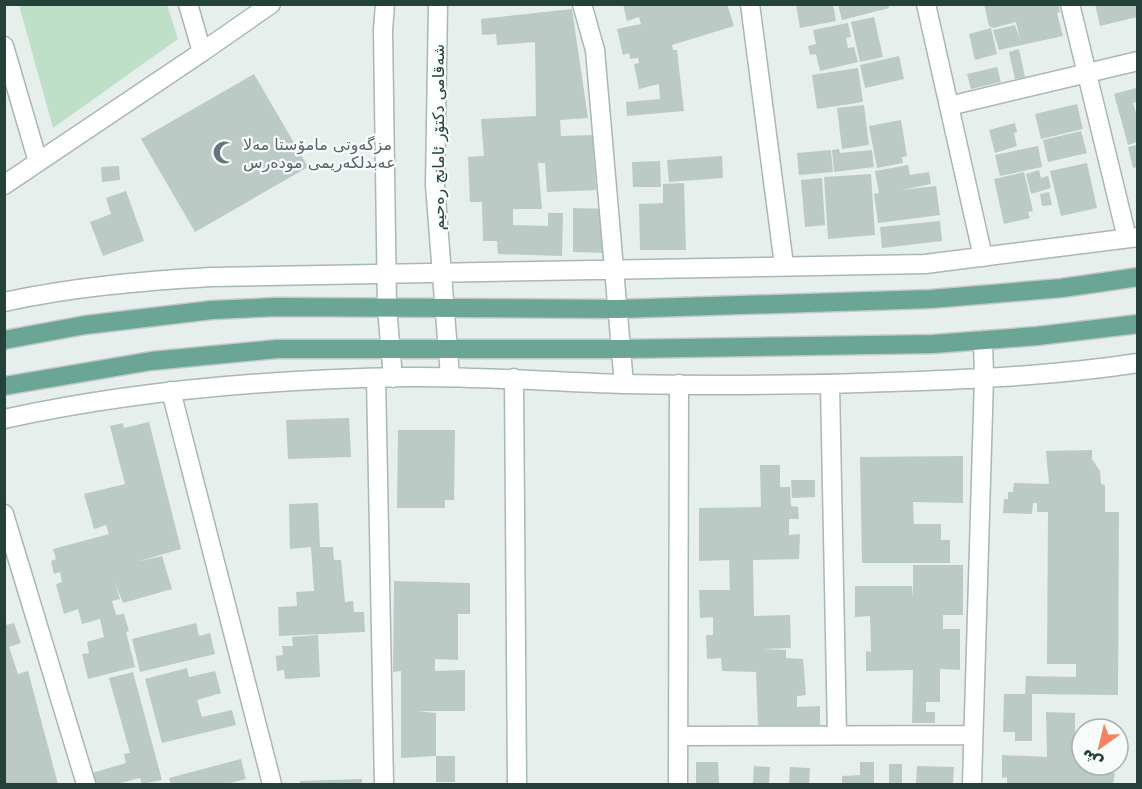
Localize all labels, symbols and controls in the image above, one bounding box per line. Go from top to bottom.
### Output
street label: شەقامی دکتۆر ئامانج رەحیم [429,44,449,230]
place label: مزگەوتی مامۆستا مەلا عەبدلکەریمی مودەرس [243,135,396,173]
mosque icon: مزگەوتی مامۆستا مەلا عەبدلکەریمی مودەرس [212,140,238,166]
north arrow [1070,717,1130,777]
text: ش [1077,745,1106,773]

